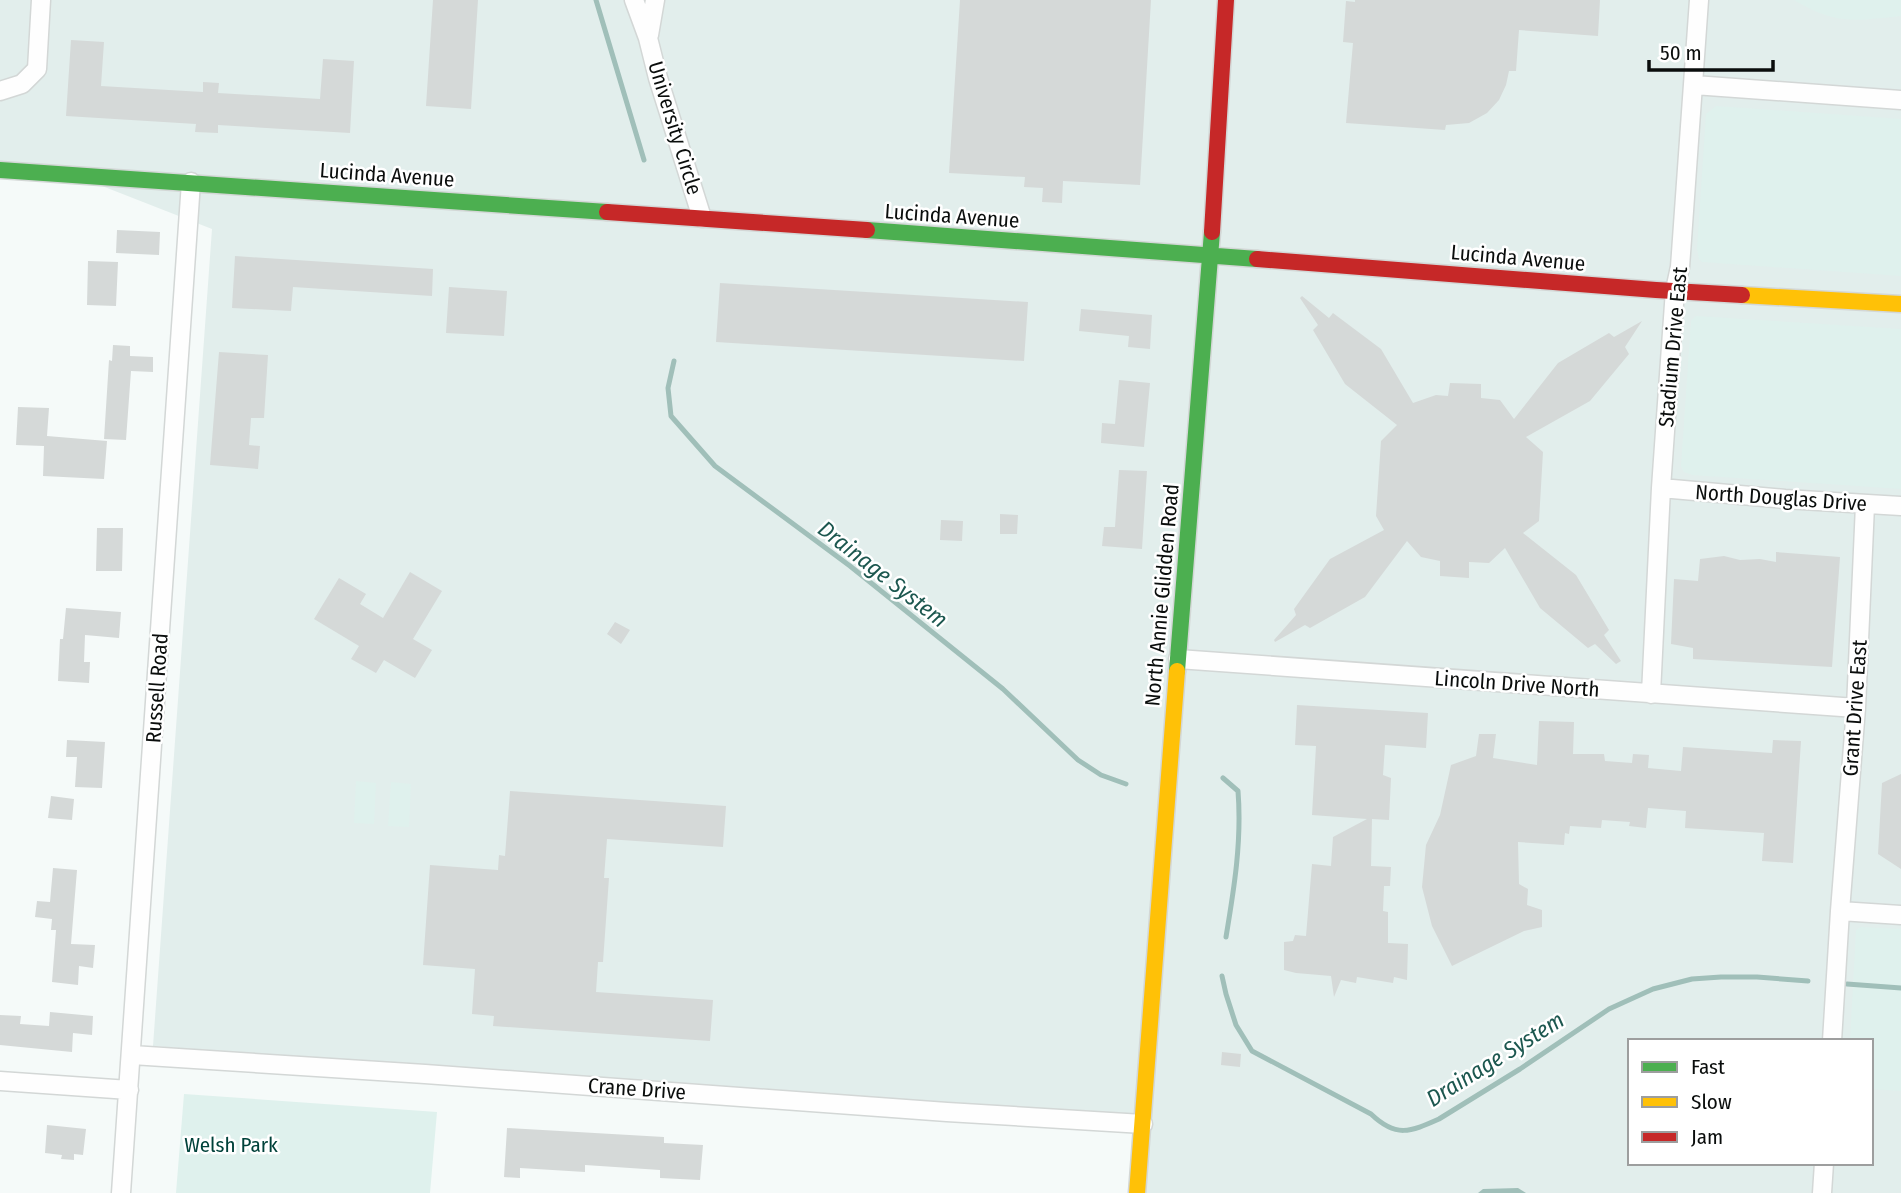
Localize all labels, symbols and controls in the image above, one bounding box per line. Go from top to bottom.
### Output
scale bar [1649,28,1773,72]
text: 50 m [1660,40,1702,66]
street label: University Circle [642,58,708,198]
street label: Lucinda Avenue [319,157,455,193]
street label: Lucinda Avenue [884,198,1020,234]
street label: Lucinda Avenue [1450,239,1586,277]
street label: Stadium Drive East [1653,266,1693,428]
street label: North Douglas Drive [1694,479,1868,517]
street label: North Annie Glidden Road [1139,483,1185,707]
water label: Drainage System [813,515,953,633]
street label: Russell Road [140,632,174,744]
street label: Grant Drive East [1837,639,1873,777]
street label: Lincoln Drive North [1434,665,1600,703]
water label: Drainage System [1421,1006,1569,1112]
legend [1628,1039,1873,1165]
text: Fast [1691,1054,1725,1080]
street label: Crane Drive [587,1073,687,1105]
text: Slow [1691,1089,1732,1115]
text: Jam [1691,1124,1723,1150]
park label: Welsh Park [184,1132,278,1158]

